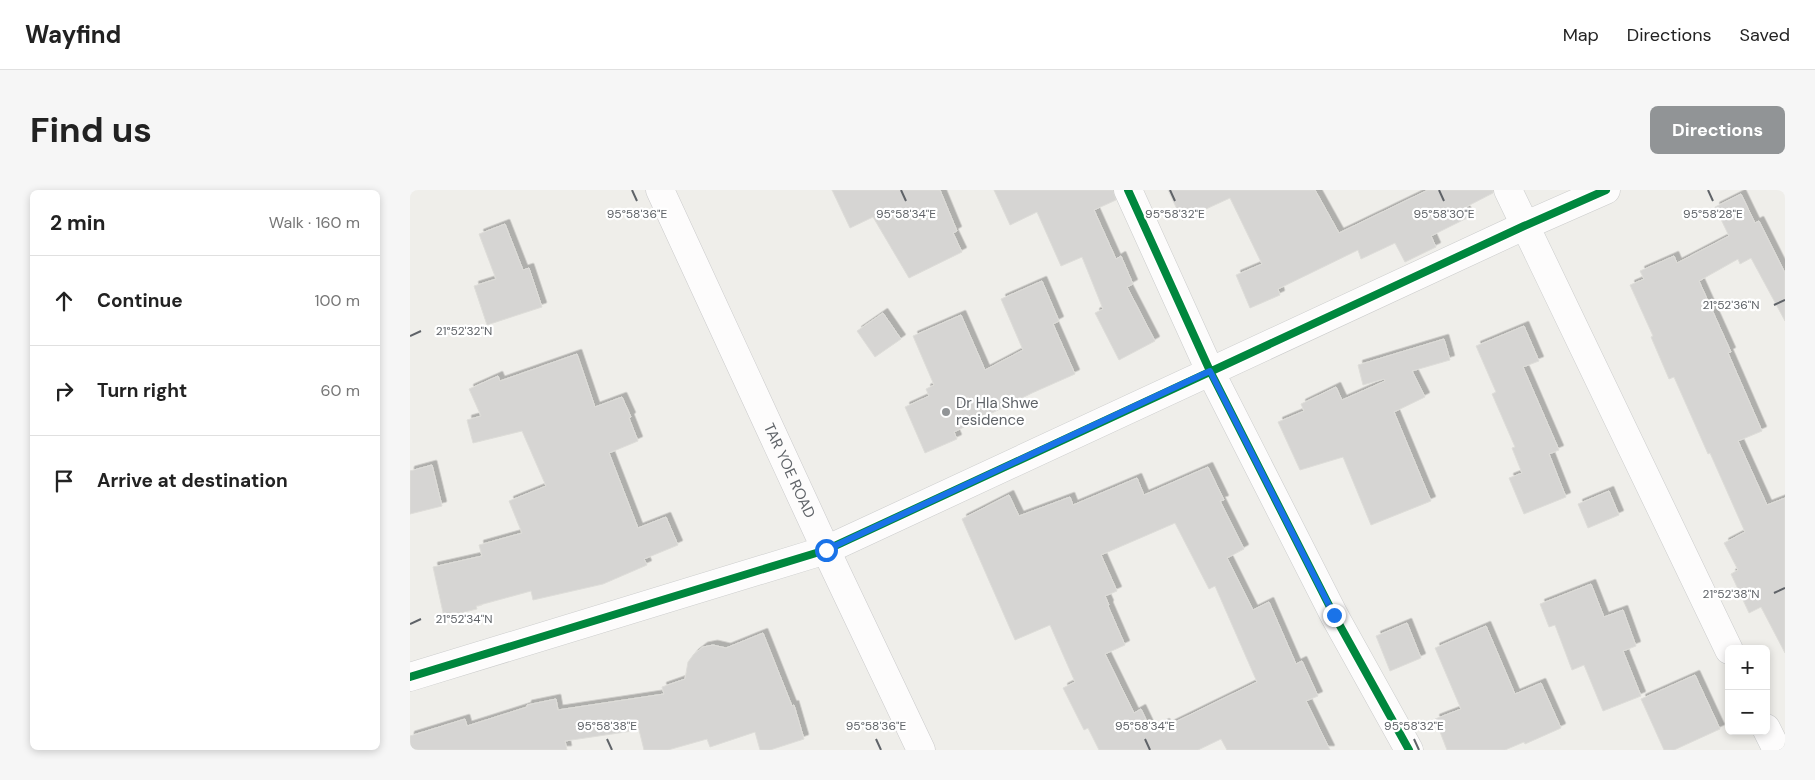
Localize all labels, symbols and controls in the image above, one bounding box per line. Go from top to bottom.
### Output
text: Wayfind [25,19,121,50]
text: Map [1563,23,1599,47]
text: Directions [1627,23,1712,47]
text: Saved [1740,23,1790,47]
button: Directions [1650,106,1785,154]
text: Find us [30,107,152,153]
text: 95°58'36"E [607,206,667,222]
text: 95°58'34"E [876,206,936,222]
text: 95°58'32"E [1145,206,1205,222]
text: 95°58'30"E [1413,206,1475,222]
text: 95°58'28"E [1683,206,1743,222]
text: 2 min [50,209,106,237]
text: Walk · 160 m [269,212,360,233]
icon: ahead [50,287,78,315]
text: Continue [97,288,183,313]
text: 100 m [315,290,360,311]
text: 21°52'36"N [1702,297,1760,313]
text: 21°52'32"N [436,323,492,339]
icon: right [50,377,78,405]
text: Turn right [97,378,187,403]
text: 60 m [320,380,360,401]
place label: Dr Hla Shwe residence [956,393,1039,430]
marker: Dr Hla Shwe residence [940,406,952,418]
street label: TAR YOE ROAD [759,420,820,521]
icon: arrive [50,467,78,495]
text: Arrive at destination [97,468,288,493]
route start [815,539,838,562]
text: 21°52'38"N [1703,586,1759,602]
route end [1323,604,1346,627]
text: 21°52'34"N [436,611,492,627]
map controls [1725,645,1770,735]
button: + [1725,645,1770,690]
button: − [1725,690,1770,735]
text: 95°58'38"E [577,718,637,734]
text: 95°58'36"E [846,718,906,734]
text: 95°58'34"E [1115,718,1175,734]
text: 95°58'32"E [1384,718,1444,734]

